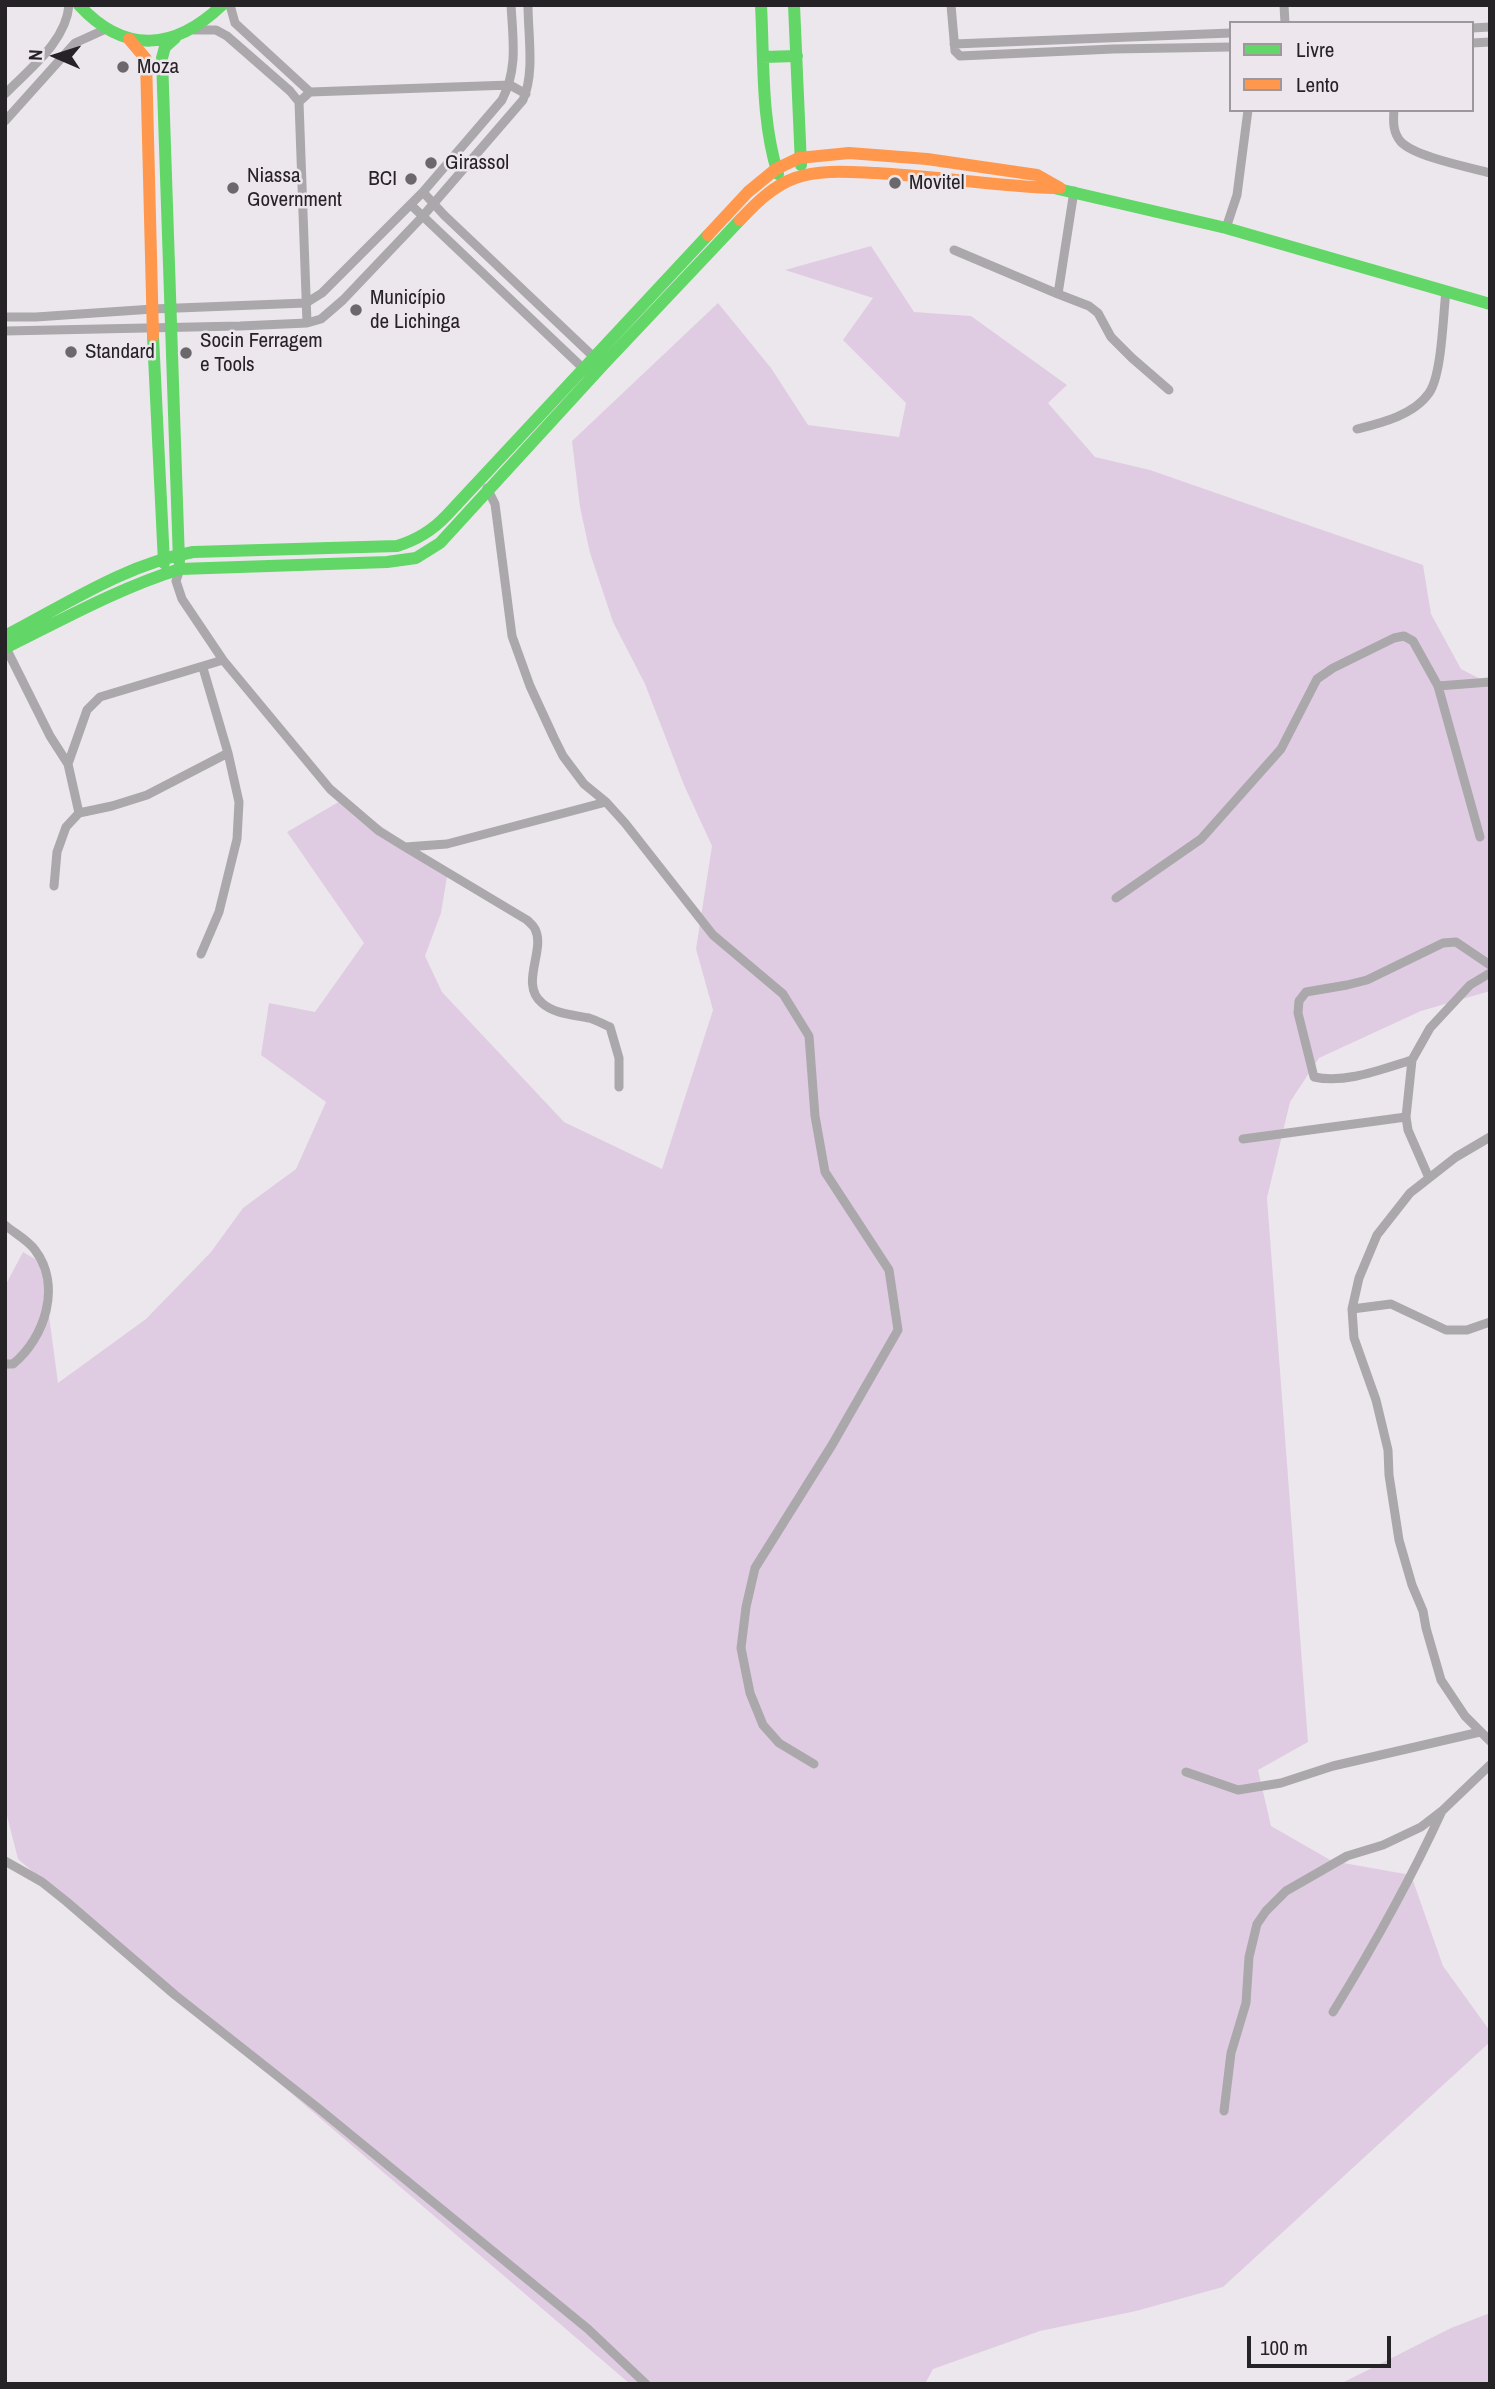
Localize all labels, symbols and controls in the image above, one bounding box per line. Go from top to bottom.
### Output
north arrow [21,21,91,91]
legend [1229,21,1474,112]
text: Livre [1296,35,1334,64]
text: N [22,49,48,61]
place label: Moza [137,54,179,80]
marker: Moza [115,59,131,75]
text: Lento [1296,70,1339,99]
place label: Girassol [445,150,509,176]
marker: Girassol [423,155,439,171]
place label: Niassa Government [247,163,342,213]
place label: BCI [368,166,397,192]
place label: Movitel [909,170,965,196]
marker: BCI [403,171,419,187]
marker: Movitel [887,175,903,191]
marker: Niassa Government [225,180,241,196]
place label: Município de Lichinga [370,285,460,335]
marker: Município de Lichinga [348,302,364,318]
place label: Socin Ferragem e Tools [200,328,323,378]
place label: Standard [85,339,155,365]
marker: Standard [63,344,79,360]
marker: Socin Ferragem e Tools [178,345,194,361]
scale bar [1250,2322,1394,2366]
text: 100 m [1260,2333,1308,2362]

